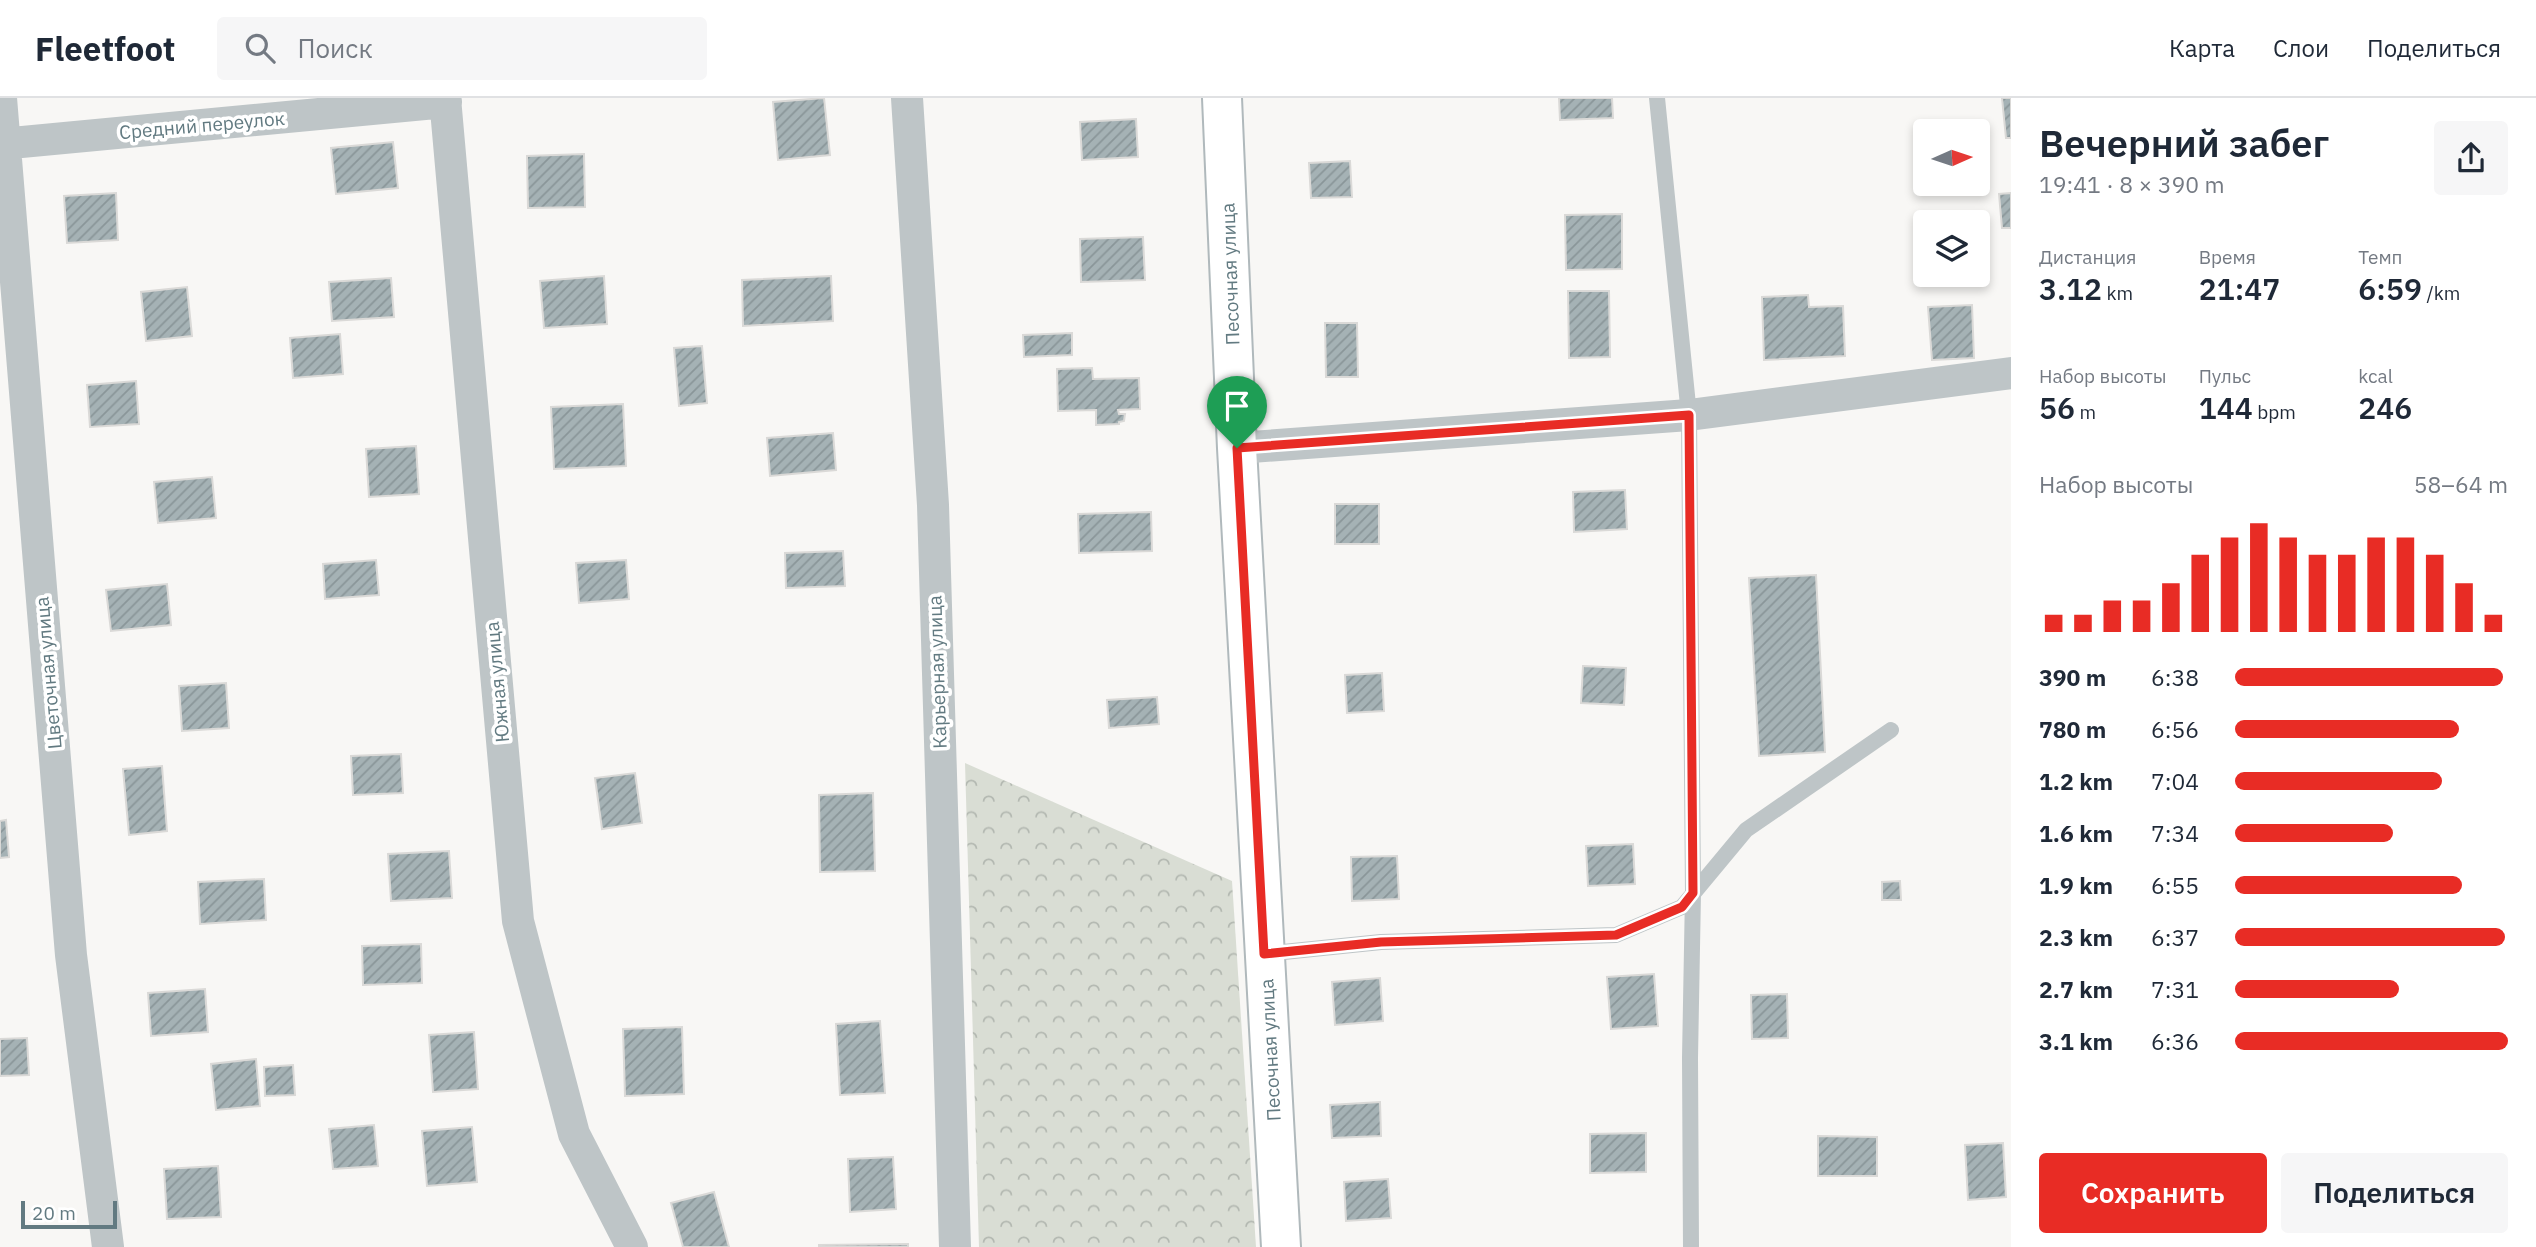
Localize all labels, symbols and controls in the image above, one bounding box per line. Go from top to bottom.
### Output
search box [217,17,707,80]
text: Fleetfoot [35,27,175,70]
icon: search [241,29,279,67]
text: Поиск [297,31,373,65]
text: Карта [2169,32,2235,64]
text: Слои [2273,32,2329,64]
text: Поделиться [2367,32,2501,64]
street label: Средний переулок [118,106,286,144]
text: Вечерний забег [2039,118,2329,167]
north arrow [1913,119,1990,196]
map controls [1913,119,1990,287]
button: share [2434,121,2508,195]
text: 19:41 · 8 × 390 m [2039,169,2225,199]
street label: Песочная улица [1216,202,1244,346]
button: layers [1913,210,1990,287]
text: Дистанция [2039,245,2136,269]
text: Время [2199,245,2256,269]
text: Темп [2358,245,2403,269]
text: 3.12 [2039,269,2102,308]
text: 21:47 [2199,269,2280,308]
text: 6:59 [2358,269,2422,308]
text: km [2102,281,2133,305]
text: /km [2422,281,2460,305]
text: Набор высоты [2039,364,2166,388]
text: Пульс [2199,364,2251,388]
text: kcal [2358,364,2393,388]
pin [1207,376,1267,448]
icon: arrive [1218,387,1256,425]
text: 56 [2039,388,2075,427]
text: 144 [2199,388,2253,427]
text: 246 [2358,388,2412,427]
text: m [2075,400,2096,424]
text: bpm [2253,400,2296,424]
text: Набор высоты [2039,469,2193,499]
text: 58–64 m [2414,469,2508,499]
street label: Карьерная улица [922,595,952,749]
street label: Цветочная улица [29,596,67,750]
street label: Южная улица [480,621,514,743]
text: 390 m [2039,662,2106,692]
text: 6:38 [2151,662,2199,692]
text: 780 m [2039,714,2106,744]
text: 6:56 [2151,714,2199,744]
text: 1.2 km [2039,766,2113,796]
text: 7:04 [2151,766,2199,796]
text: 1.6 km [2039,818,2113,848]
text: 7:34 [2151,818,2199,848]
text: 1.9 km [2039,870,2113,900]
text: 6:55 [2151,870,2199,900]
text: 2.3 km [2039,922,2113,952]
text: 6:37 [2151,922,2199,952]
text: 2.7 km [2039,974,2113,1004]
text: 7:31 [2151,974,2199,1004]
street label: Песочная улица [1254,978,1286,1122]
text: 3.1 km [2039,1026,2113,1056]
text: 6:36 [2151,1026,2199,1056]
button: Сохранить [2039,1153,2267,1233]
button: Поделиться [2281,1153,2508,1233]
scale bar [21,1198,117,1230]
text: 20 m [32,1201,76,1225]

